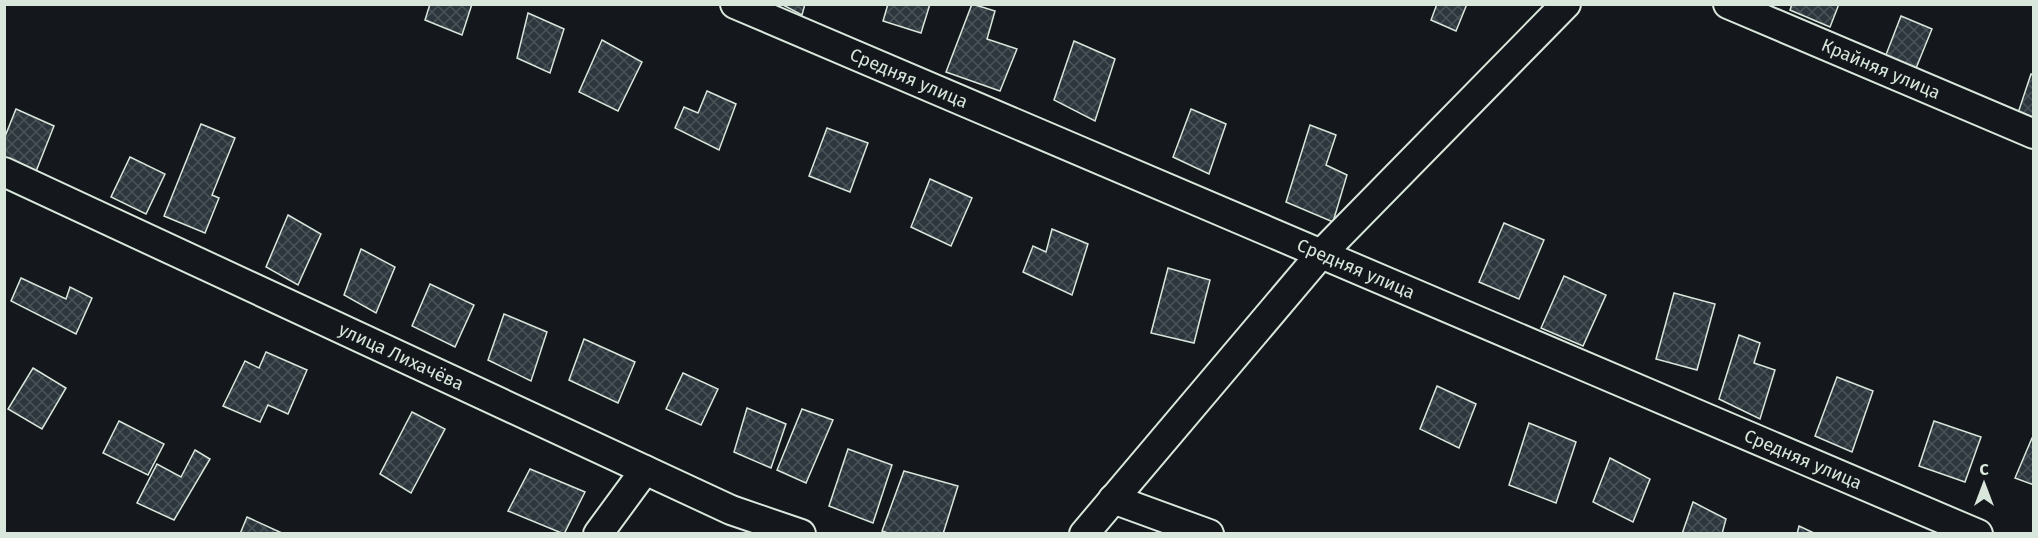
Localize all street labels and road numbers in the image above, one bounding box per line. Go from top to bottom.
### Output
street label: Крайняя улица [1818,34,1944,104]
street label: Средняя улица [847,43,971,113]
street label: Средняя улица [1294,234,1418,304]
street label: улица Лихачёва [335,318,467,395]
street label: Средняя улица [1741,425,1865,494]

